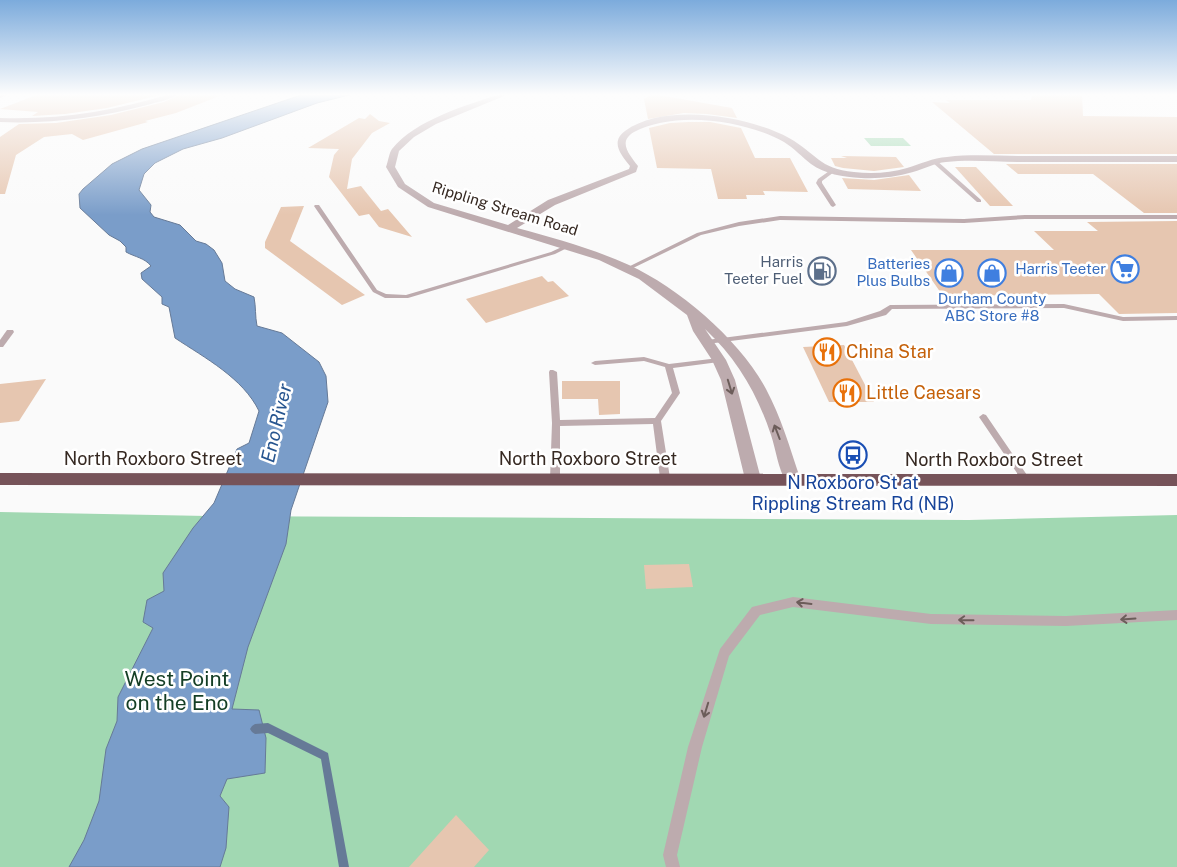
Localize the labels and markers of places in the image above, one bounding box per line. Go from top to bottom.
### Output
place label: Harris Teeter Fuel [724,253,803,287]
supermarket icon: Harris Teeter [1110,254,1140,284]
place label: Batteries Plus Bulbs [856,255,930,289]
fuel station icon: Harris Teeter Fuel [807,256,837,286]
shop icon: Batteries Plus Bulbs [934,258,964,288]
shop icon: Durham County ABC Store #8 [977,258,1007,288]
place label: Harris Teeter [1015,260,1106,277]
place label: Durham County ABC Store #8 [938,290,1046,324]
restaurant icon: China Star [812,337,842,367]
place label: China Star [846,341,934,362]
restaurant icon: Little Caesars [832,378,862,408]
place label: Little Caesars [866,382,981,403]
bus stop icon: N Roxboro St at Rippling Stream Rd (NB) [838,440,868,470]
place label: N Roxboro St at Rippling Stream Rd (NB) [751,472,955,514]

